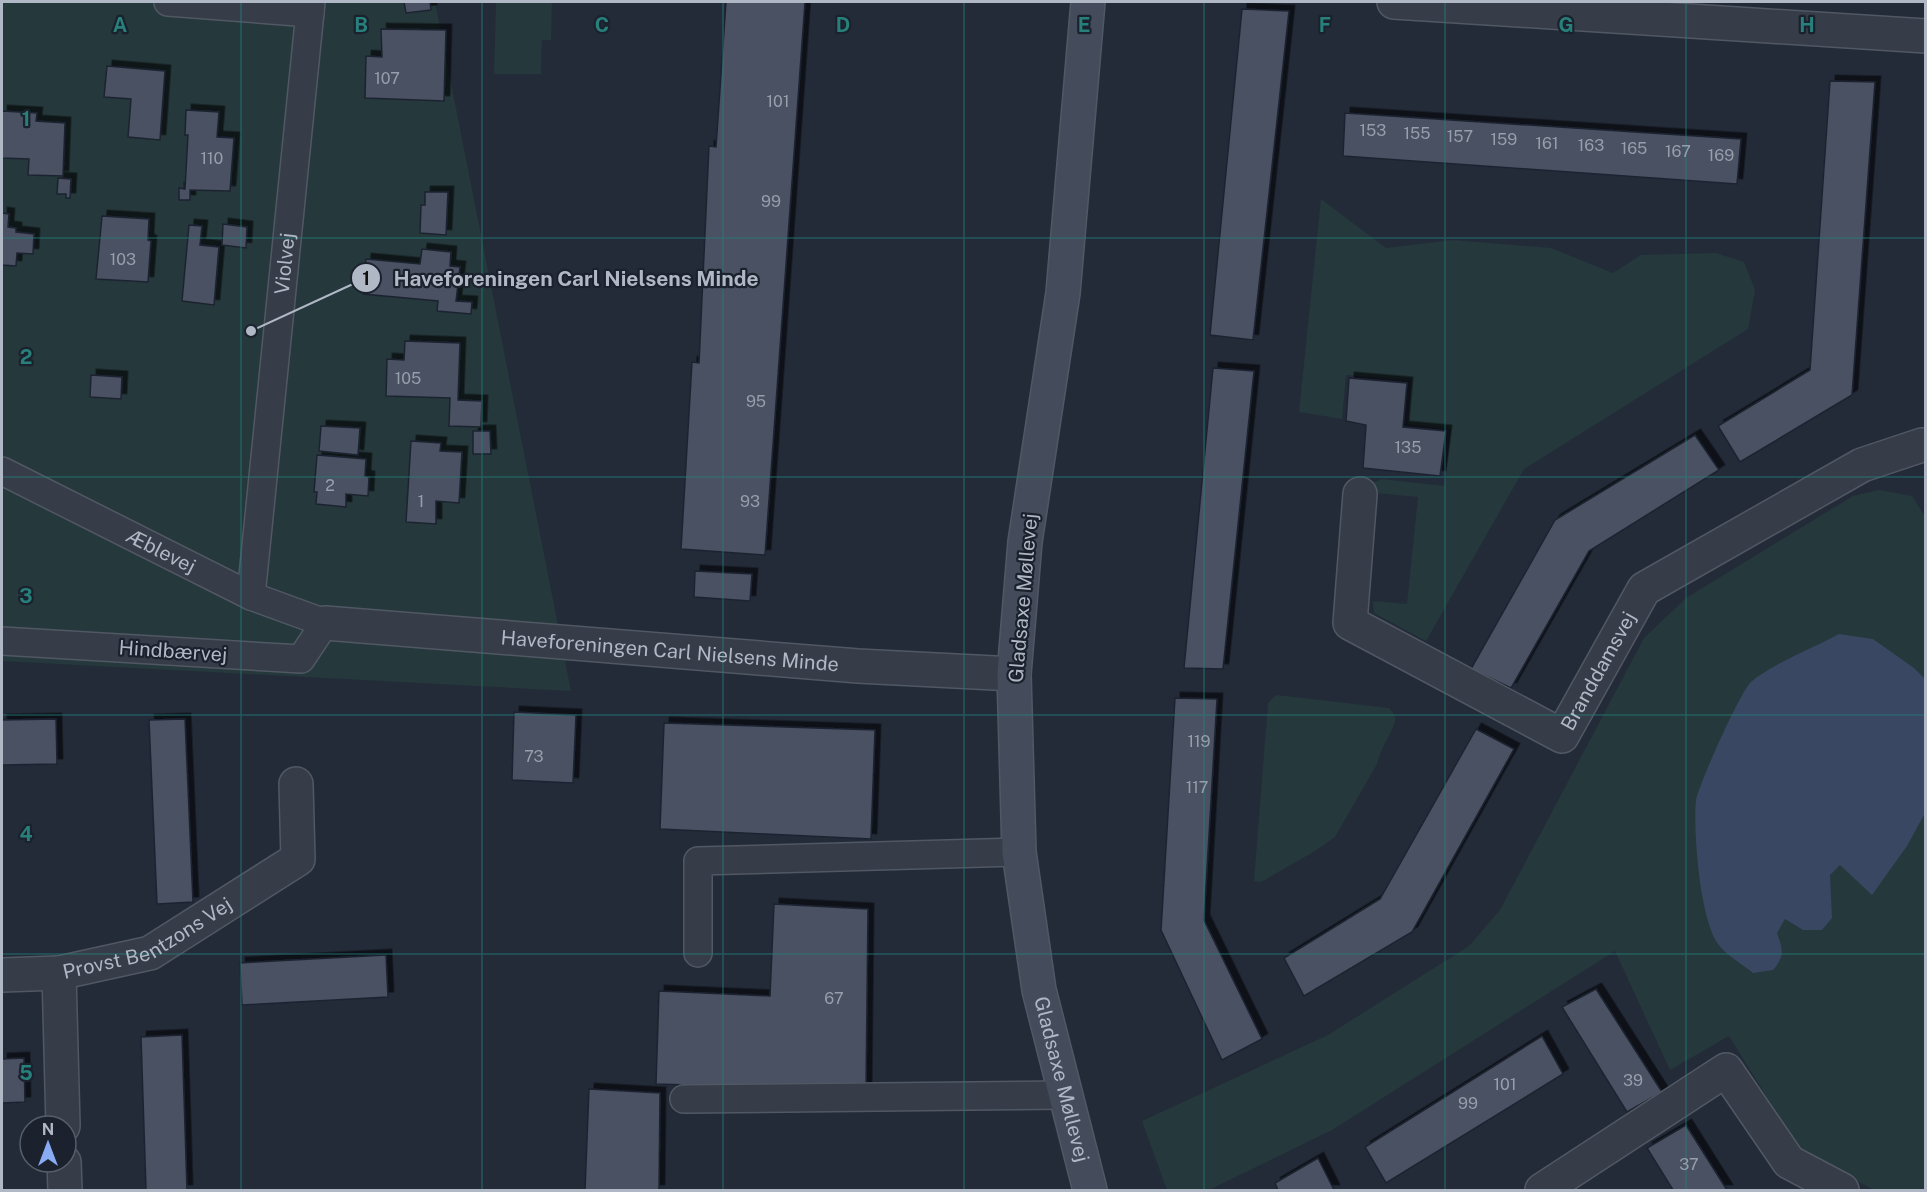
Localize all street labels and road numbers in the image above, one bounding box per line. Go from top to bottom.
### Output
street label: Violvej [270,232,300,296]
street label: Gladsaxe Møllevej [1004,512,1042,684]
street label: Æblevej [122,523,200,578]
street label: Branddamsvej [1556,607,1641,735]
street label: Haveforeningen Carl Nielsens Minde [500,625,840,676]
street label: Hindbærvej [118,635,228,667]
street label: Provst Bentzons Vej [60,892,236,984]
street label: Gladsaxe Møllevej [1029,994,1094,1165]

